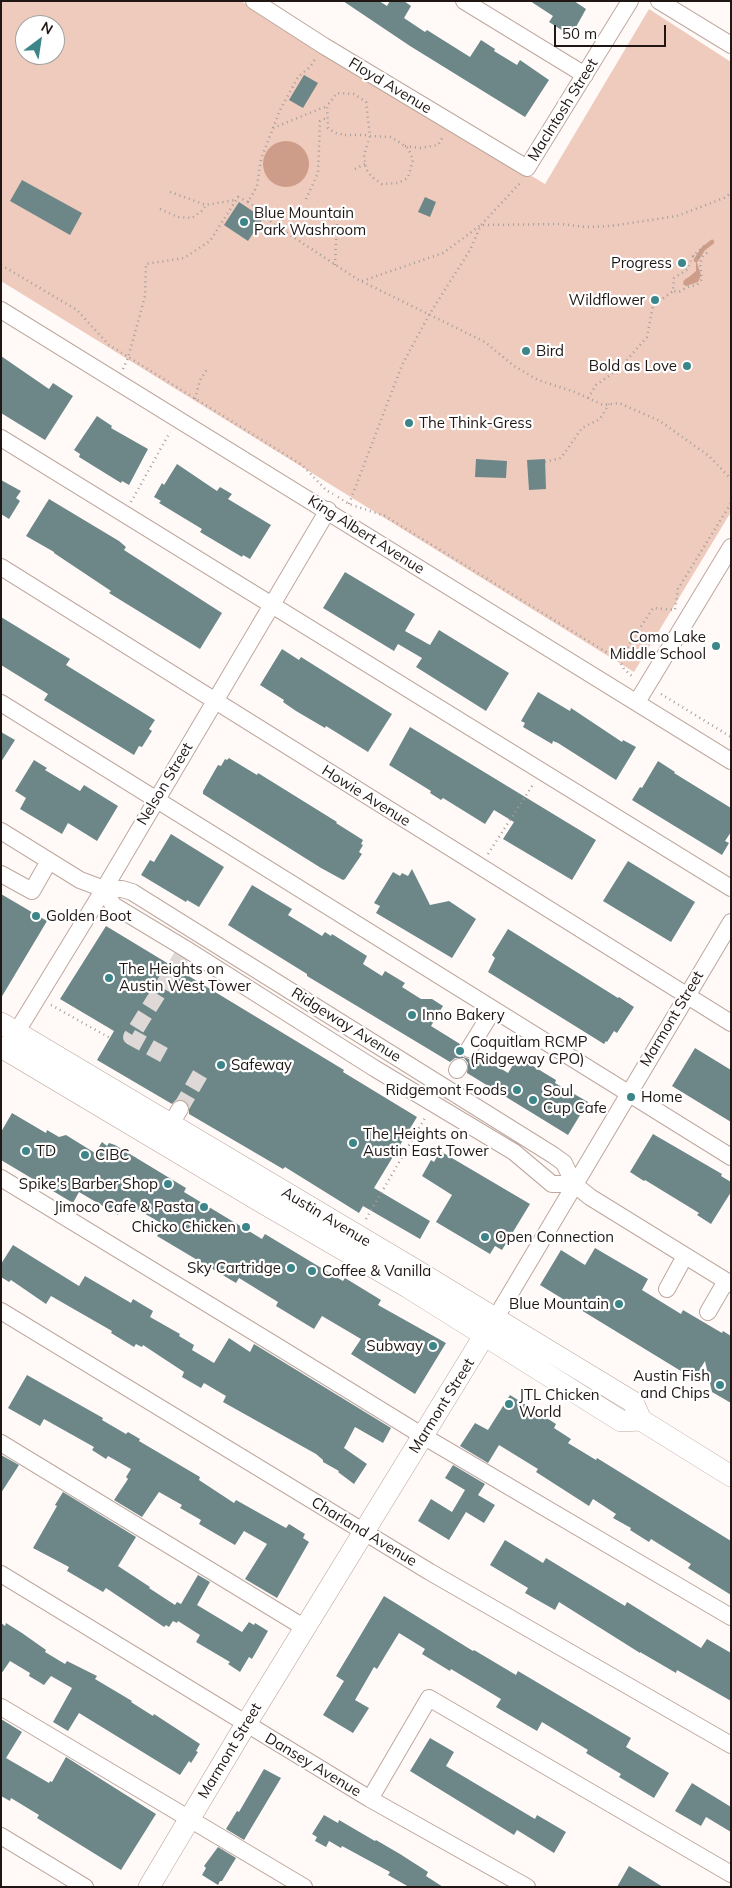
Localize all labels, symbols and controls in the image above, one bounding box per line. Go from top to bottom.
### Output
north arrow [15,15,65,65]
scale bar [557,15,670,47]
text: N [38,18,56,38]
text: 50 m [562,24,597,43]
street label: Floyd Avenue [345,54,435,118]
street label: MacIntosh Street [524,55,602,165]
place label: Blue Mountain Park Washroom [254,204,366,239]
marker: Blue Mountain Park Washroom [238,216,250,228]
place label: Progress [611,254,672,272]
marker: Progress [676,257,688,269]
place label: Wildflower [569,291,645,309]
marker: Wildflower [649,294,661,306]
place label: Bird [536,342,564,360]
marker: Bird [520,345,532,357]
place label: Bold as Love [589,357,677,375]
marker: Bold as Love [681,360,693,372]
place label: The Think-Gress [419,414,532,432]
marker: The Think-Gress [403,417,415,429]
street label: King Albert Avenue [304,492,428,578]
place label: Como Lake Middle School [610,628,706,663]
marker: Como Lake Middle School [710,640,722,652]
street label: Nelson Street [133,739,197,829]
street label: Howie Avenue [318,762,414,830]
place label: Golden Boot [46,907,131,925]
marker: Golden Boot [30,910,42,922]
place label: The Heights on Austin West Tower [119,960,251,995]
street label: Marmont Street [636,968,708,1070]
marker: The Heights on Austin West Tower [103,972,115,984]
street label: Ridgeway Avenue [288,984,404,1066]
place label: Inno Bakery [422,1006,505,1024]
marker: Inno Bakery [406,1009,418,1021]
place label: Coquitlam RCMP (Ridgeway CPO) [470,1033,588,1068]
marker: Coquitlam RCMP (Ridgeway CPO) [454,1045,466,1057]
place label: Safeway [231,1056,292,1074]
marker: Safeway [215,1059,227,1071]
place label: Ridgemont Foods [385,1081,507,1099]
place label: Soul Cup Cafe [543,1082,607,1117]
marker: Ridgemont Foods [511,1084,523,1096]
place label: Home [641,1088,682,1106]
marker: Home [625,1091,637,1103]
marker: Soul Cup Cafe [527,1094,539,1106]
place label: The Heights on Austin East Tower [363,1125,489,1160]
marker: The Heights on Austin East Tower [347,1137,359,1149]
place label: TD [36,1142,56,1160]
marker: TD [20,1145,32,1157]
place label: CIBC [95,1146,130,1164]
marker: CIBC [79,1149,91,1161]
place label: Spike's Barber Shop [19,1175,158,1193]
marker: Spike's Barber Shop [162,1178,174,1190]
street label: Austin Avenue [278,1183,374,1251]
place label: Jimoco Cafe & Pasta [54,1198,194,1216]
marker: Jimoco Cafe & Pasta [198,1201,210,1213]
place label: Chicko Chicken [131,1218,236,1236]
marker: Chicko Chicken [240,1221,252,1233]
place label: Open Connection [495,1228,614,1246]
marker: Open Connection [479,1231,491,1243]
place label: Sky Cartridge [187,1259,281,1277]
marker: Sky Cartridge [285,1262,297,1274]
place label: Coffee & Vanilla [322,1262,431,1280]
marker: Coffee & Vanilla [306,1265,318,1277]
place label: Blue Mountain [509,1295,609,1313]
marker: Blue Mountain [613,1298,625,1310]
place label: Subway [366,1337,423,1355]
marker: Subway [427,1340,439,1352]
street label: Marmont Street [406,1355,478,1457]
place label: Austin Fish and Chips [633,1367,710,1402]
marker: Austin Fish and Chips [714,1379,726,1391]
place label: JTL Chicken World [519,1386,600,1421]
marker: JTL Chicken World [503,1398,515,1410]
street label: Charland Avenue [308,1493,420,1571]
street label: Marmont Street [194,1700,266,1802]
street label: Dansey Avenue [262,1729,364,1801]

